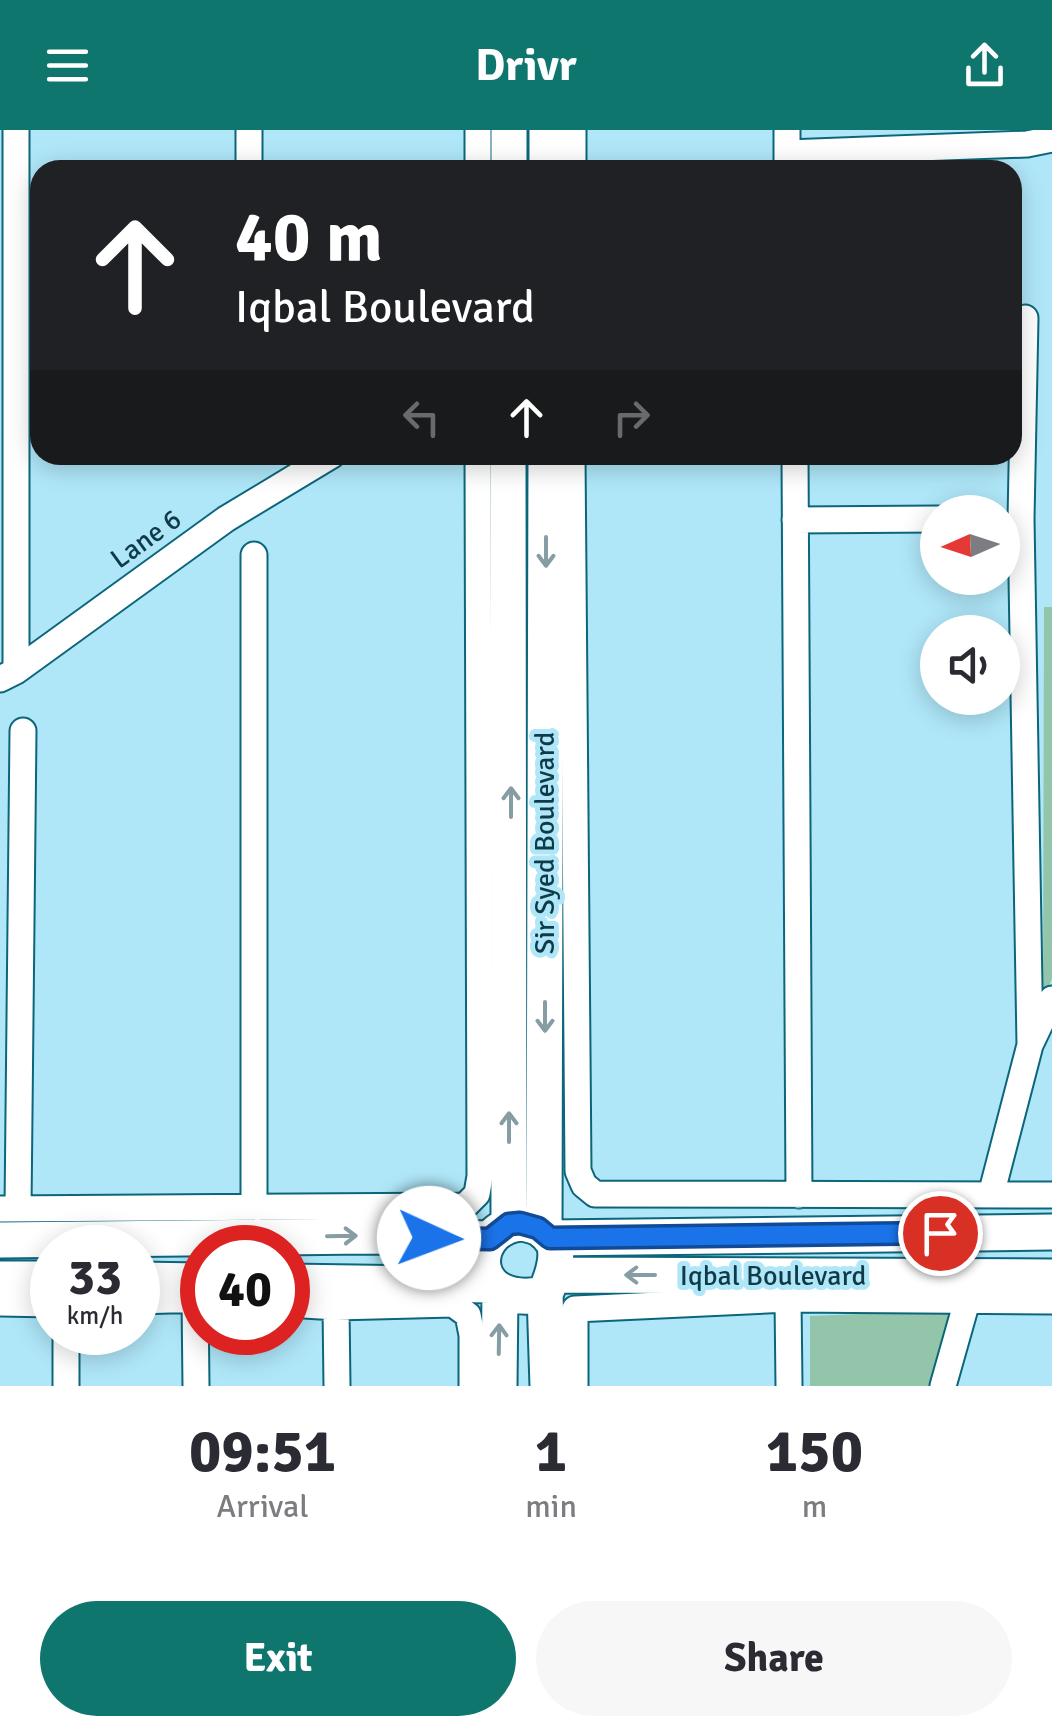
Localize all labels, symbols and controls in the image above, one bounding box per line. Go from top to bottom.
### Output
icon: menu [40,38,95,93]
text: Drivr [475,38,577,93]
icon: share [957,38,1012,93]
text: 40 m [235,194,383,280]
icon: ahead [70,200,200,330]
text: Iqbal Boulevard [235,280,535,335]
icon: left [394,390,449,445]
icon: ahead [499,390,554,445]
icon: right [604,390,659,445]
north arrow [920,495,1020,595]
map controls [920,495,1020,715]
street label: Lane 6 [104,502,188,576]
one-way arrow [536,536,556,568]
button: sound [920,615,1020,715]
street label: Sir Syed Boulevard [528,732,562,954]
one-way arrow [501,786,520,818]
one-way arrow [535,1001,554,1033]
one-way arrow [500,1111,518,1144]
position arrow [377,1186,481,1290]
pin [898,1191,983,1276]
icon: arrive [913,1206,968,1261]
speed limit sign: 40 [180,1225,310,1355]
one-way arrow [326,1227,358,1246]
text: 33 [68,1247,122,1309]
street label: Iqbal Boulevard [680,1259,866,1293]
one-way arrow [624,1266,656,1285]
text: km/h [67,1300,123,1331]
one-way arrow [490,1323,508,1356]
text: 09:51 [189,1415,336,1489]
text: 1 [535,1415,567,1489]
text: 150 [766,1415,863,1489]
text: Arrival [217,1487,309,1526]
text: min [525,1487,577,1526]
text: m [802,1487,827,1526]
button: Exit [40,1601,516,1716]
button: Share [536,1601,1012,1716]

